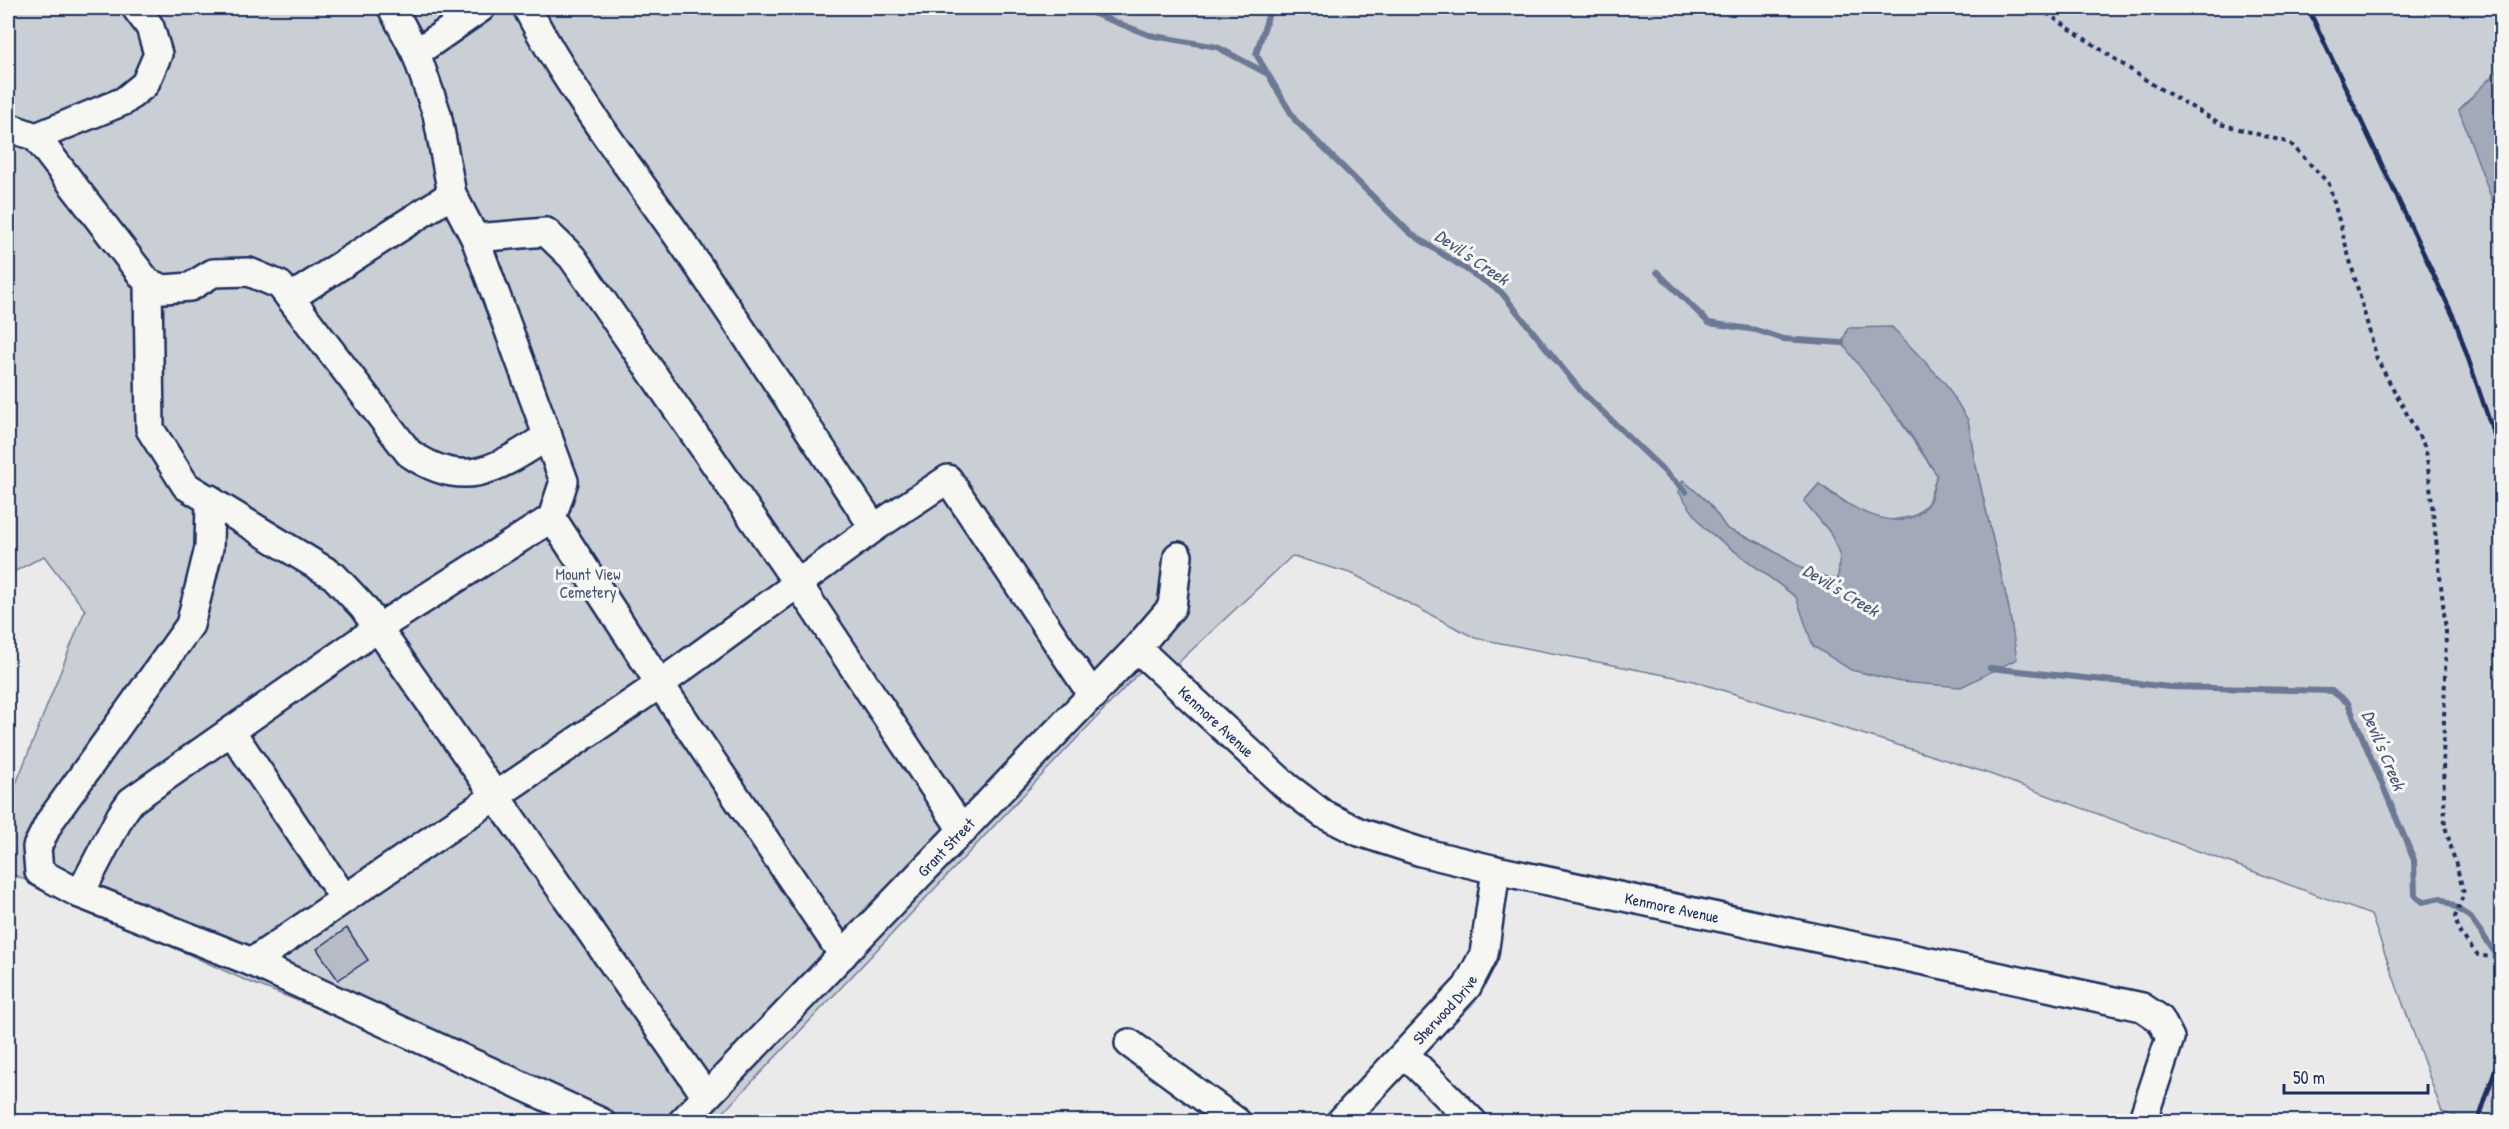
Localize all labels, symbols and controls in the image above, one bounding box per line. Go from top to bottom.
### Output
water label: Devil's Creek [1430,223,1515,292]
water label: Devil's Creek [1798,558,1885,623]
park label: Mount View Cemetery [555,563,621,603]
street label: Kenmore Avenue [1173,681,1259,763]
water label: Devil's Creek [2356,706,2413,795]
street label: Grant Street [912,813,980,881]
street label: Kenmore Avenue [1623,887,1722,928]
street label: Sherwood Drive [1408,971,1483,1049]
scale bar [2284,1057,2428,1095]
text: 50 m [2293,1065,2325,1090]

